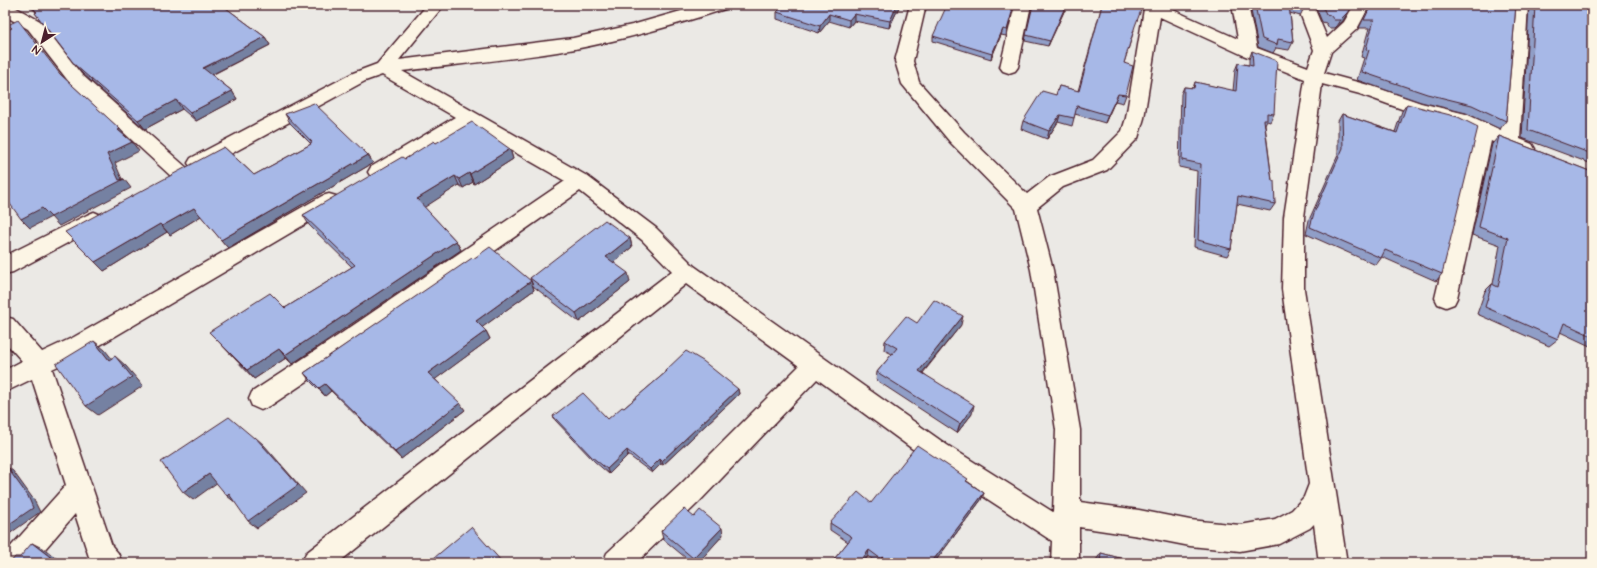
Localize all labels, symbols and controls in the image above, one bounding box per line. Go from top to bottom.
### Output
north arrow [22,22,62,62]
text: N [29,42,44,58]

